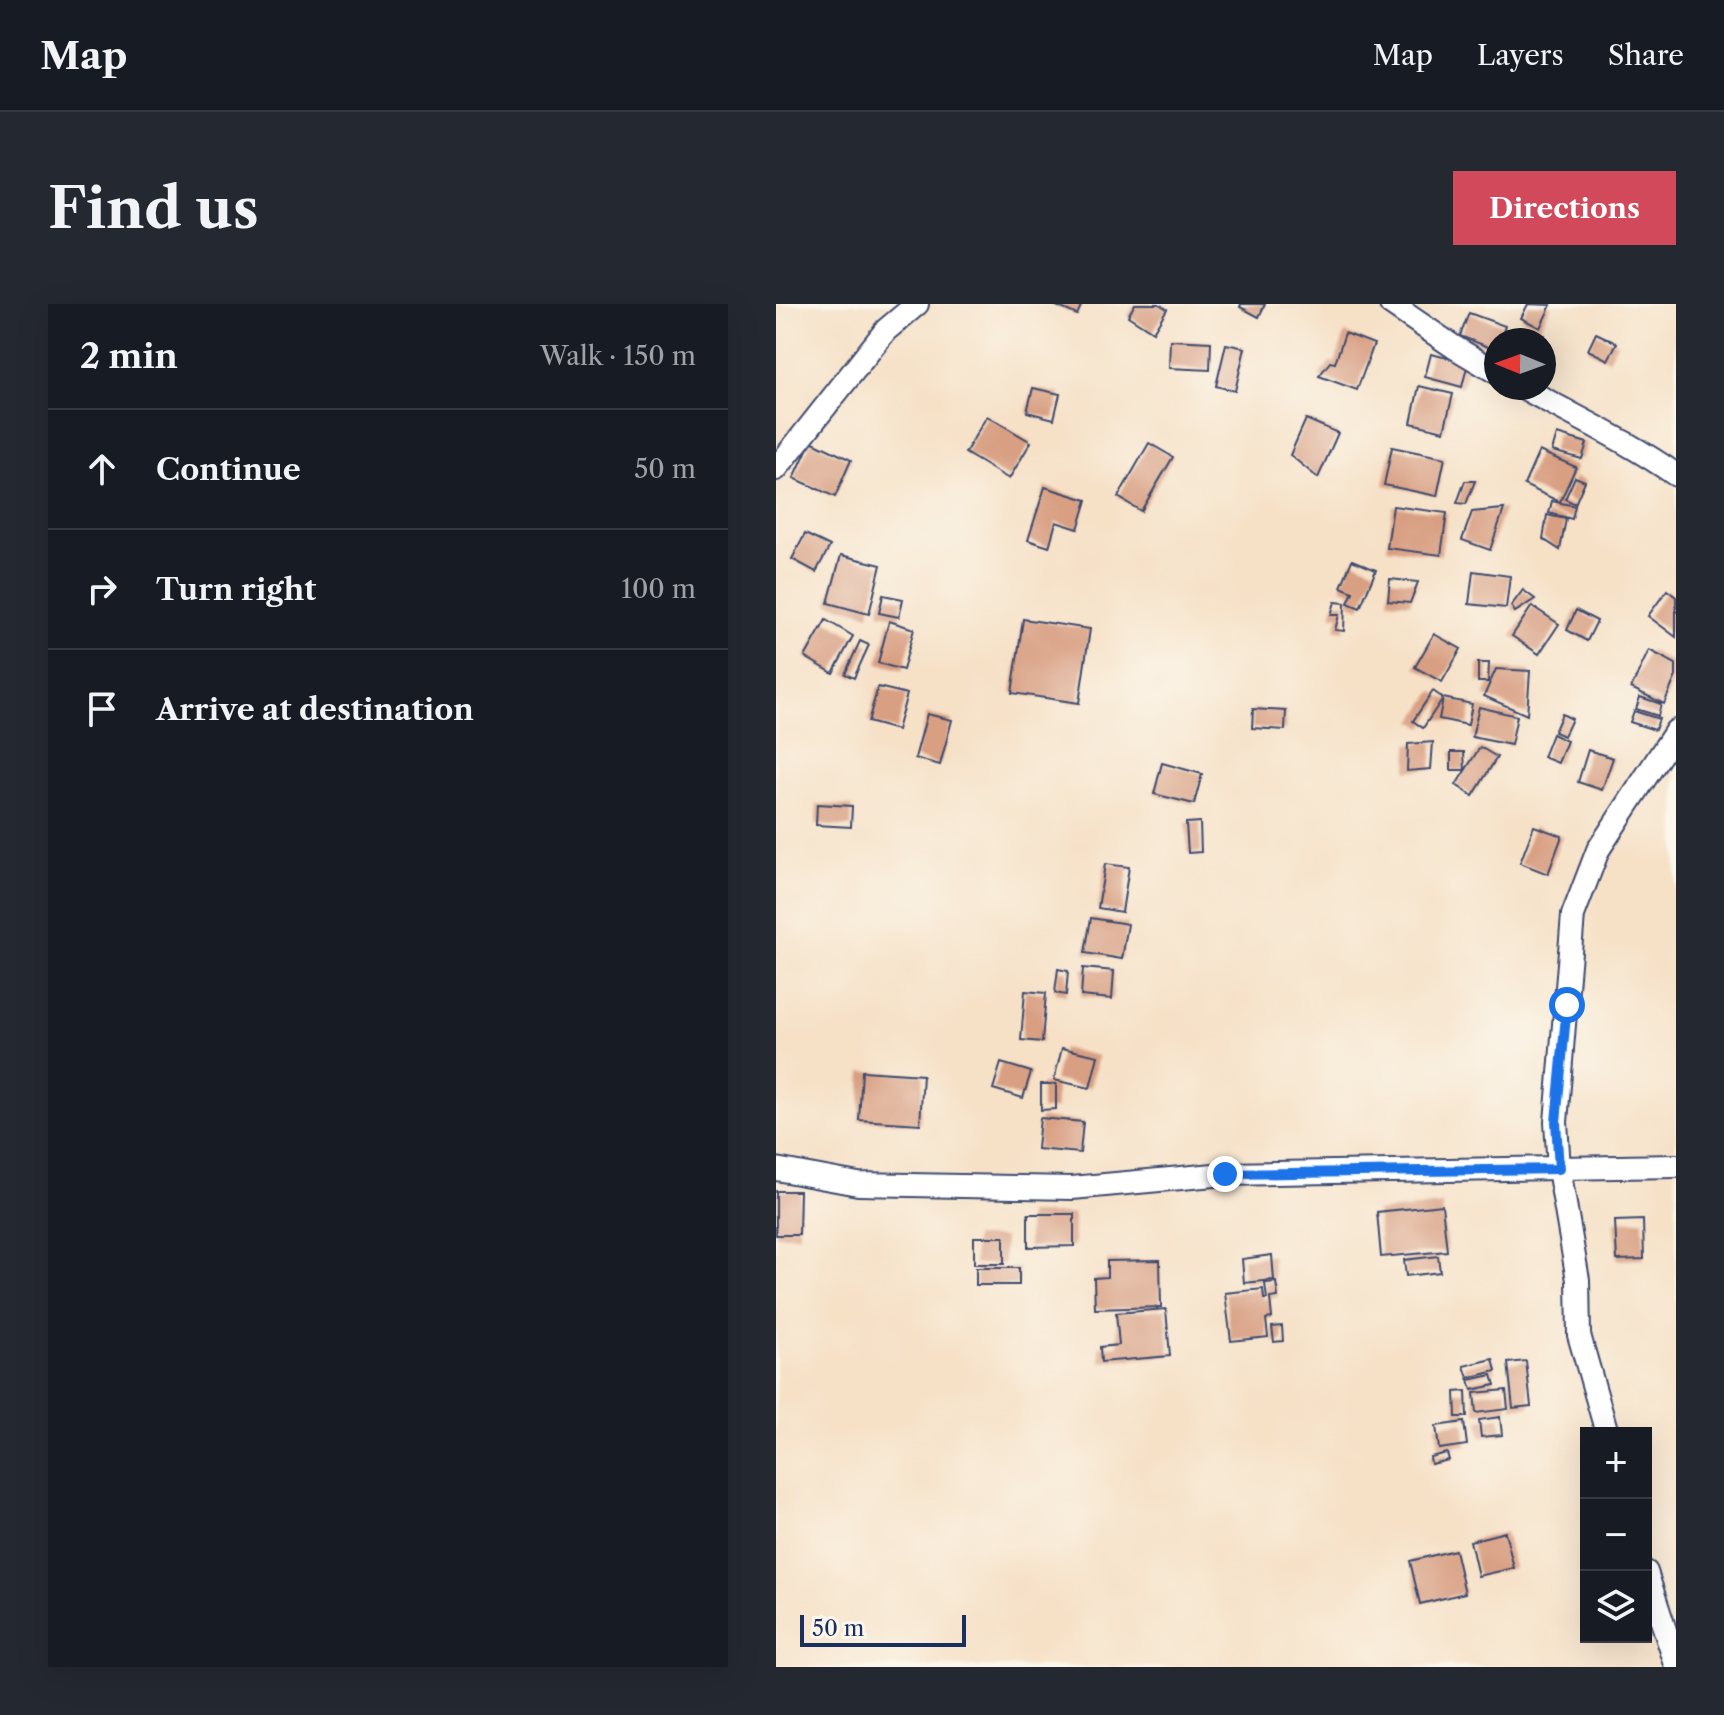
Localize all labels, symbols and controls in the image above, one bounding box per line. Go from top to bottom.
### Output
text: Map [40,32,128,79]
text: Map [1373,38,1433,72]
text: Layers [1477,38,1564,72]
text: Share [1608,38,1684,72]
button: Directions [1453,171,1676,245]
text: Find us [48,174,259,243]
north arrow [1484,328,1556,400]
text: 2 min [80,335,178,377]
text: Walk · 150 m [540,340,696,372]
icon: ahead [80,447,124,491]
text: Continue [156,451,301,488]
text: 50 m [634,453,696,485]
icon: right [80,567,124,611]
text: Turn right [156,571,316,608]
text: 100 m [621,573,696,605]
icon: arrive [80,687,124,731]
text: Arrive at destination [156,691,474,728]
route start [1549,987,1585,1023]
route end [1207,1156,1243,1192]
map controls [1580,1427,1652,1643]
button: + [1580,1427,1652,1499]
button: − [1580,1499,1652,1571]
button: layers [1580,1571,1652,1643]
scale bar [800,1611,966,1647]
text: 50 m [812,1615,864,1642]

